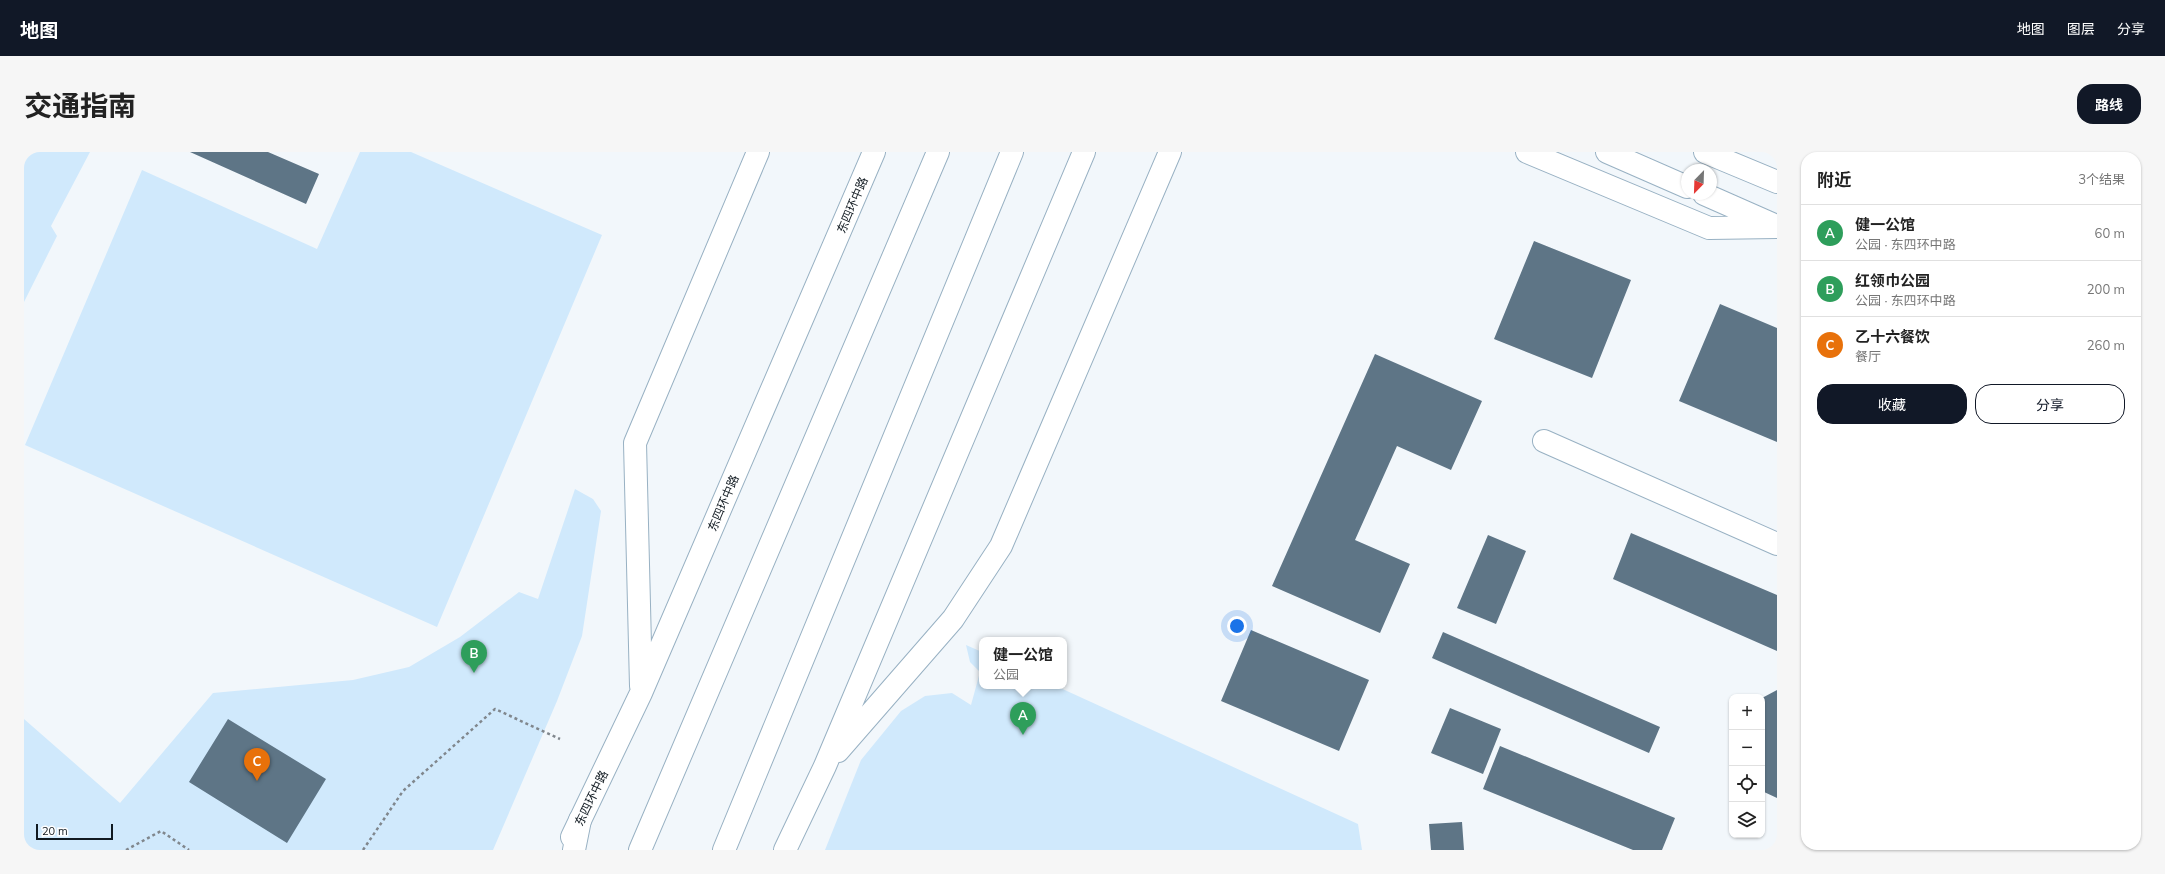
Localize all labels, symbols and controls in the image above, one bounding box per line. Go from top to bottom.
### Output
text: 地图 [20,18,58,42]
text: 地图 [2017,20,2045,38]
text: 图层 [2067,20,2095,38]
text: 分享 [2117,20,2145,38]
button: 路线 [2077,84,2141,124]
text: 交通指南 [24,88,136,123]
north arrow [1681,164,1717,200]
text: 附近 [1817,169,1851,190]
text: 3个结果 [2078,171,2125,187]
street label: 东四环中路 [833,174,871,236]
text: 健一公馆 [1855,215,1915,234]
text: A [1825,225,1835,241]
text: 60 m [2095,225,2125,241]
text: 公园 · 东四环中路 [1855,236,1956,252]
text: 红领巾公园 [1855,271,1930,290]
text: B [1826,281,1834,297]
text: 200 m [2087,281,2125,297]
text: 公园 · 东四环中路 [1855,292,1956,308]
text: 乙十六餐饮 [1855,327,1930,346]
text: C [1826,337,1834,353]
text: 260 m [2087,337,2125,353]
text: 餐厅 [1855,348,1881,364]
button: 收藏 [1817,384,1967,424]
button: 分享 [1975,384,2125,424]
street label: 东四环中路 [704,472,742,534]
your location [1227,616,1247,636]
popup [979,637,1067,689]
pin: B [461,640,487,673]
text: 健一公馆 [993,645,1053,664]
text: 公园 [993,666,1019,682]
map controls [1729,694,1765,838]
button: + [1729,694,1765,730]
pin: A [1010,702,1036,735]
button: − [1729,730,1765,766]
pin: C [244,748,270,781]
button: locate [1729,766,1765,802]
street label: 东四环中路 [571,768,611,828]
button: layers [1729,802,1765,838]
scale bar [36,822,113,841]
text: 20 m [42,824,68,838]

